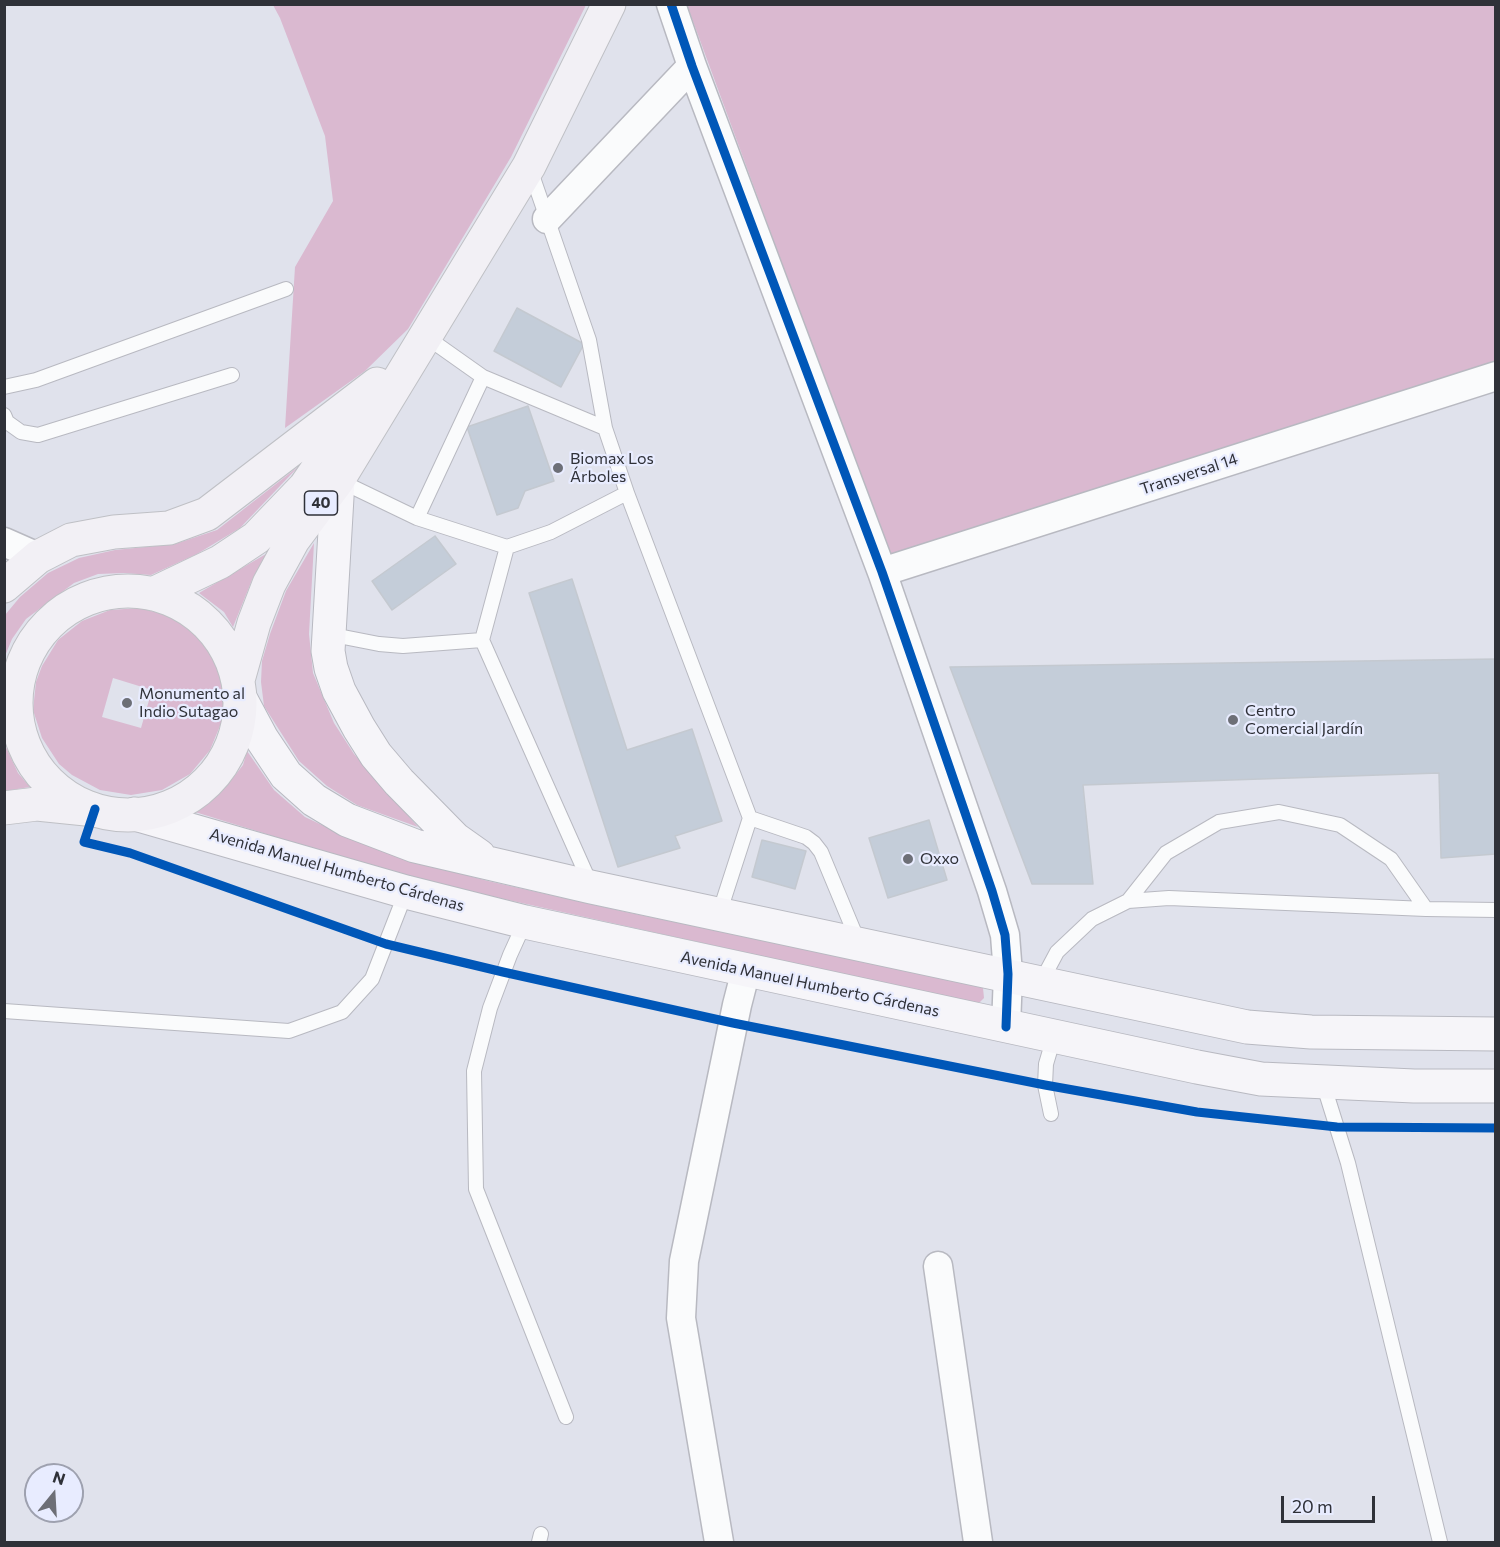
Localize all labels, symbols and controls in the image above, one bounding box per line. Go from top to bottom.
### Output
place label: Biomax Los Árboles [570,449,654,487]
street label: Transversal 14 [1138,449,1240,499]
marker: Biomax Los Árboles [551,461,565,475]
road number: 40 [304,491,338,515]
place label: Monumento al Indio Sutagao [139,684,245,722]
marker: Monumento al Indio Sutagao [120,696,134,710]
place label: Centro Comercial Jardín [1245,701,1363,739]
marker: Centro Comercial Jardín [1226,713,1240,727]
street label: Avenida Manuel Humberto Cárdenas [207,824,467,916]
place label: Oxxo [920,849,959,869]
marker: Oxxo [901,852,915,866]
street label: Avenida Manuel Humberto Cárdenas [679,947,941,1021]
north arrow [24,1463,84,1523]
text: N [50,1466,68,1488]
scale bar [1284,1484,1378,1522]
text: 20 m [1292,1495,1333,1517]

